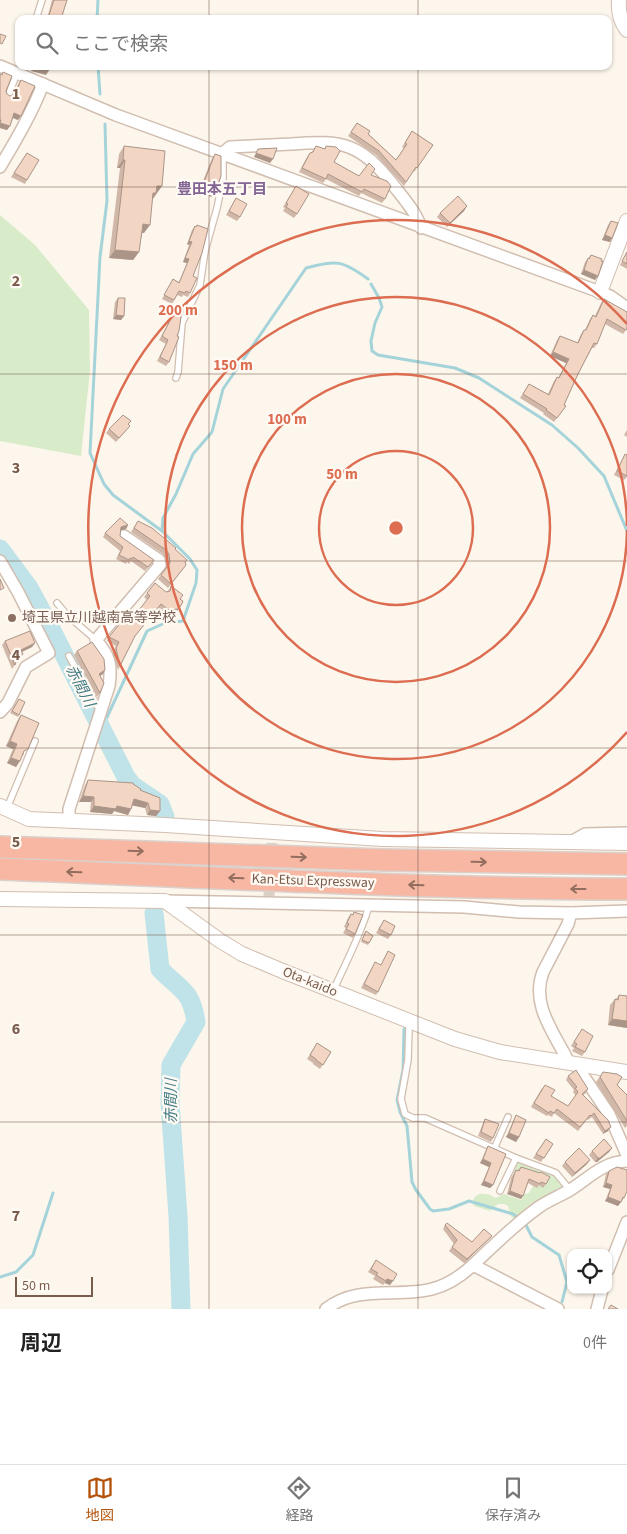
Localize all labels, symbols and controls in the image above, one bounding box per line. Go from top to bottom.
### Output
search box [15,15,612,70]
icon: search [33,29,61,57]
text: ここで検索 [73,31,168,58]
text: 1 [12,83,20,105]
district label: 豊田本五丁目 [177,179,267,200]
text: 2 [12,270,20,292]
text: 200 m [158,300,198,321]
text: 150 m [213,355,253,376]
text: 100 m [267,409,307,430]
text: 3 [12,457,20,479]
text: 50 m [326,464,358,485]
centre of rings [387,519,405,537]
place label: 埼玉県立川越南高等学校 [22,608,176,628]
marker: 埼玉県立川越南高等学校 [6,612,18,624]
text: 4 [12,644,21,666]
water label: 赤間川 [60,661,100,713]
text: 5 [12,831,20,853]
one-way arrow [128,847,144,856]
one-way arrow [290,852,306,861]
one-way arrow [470,857,486,867]
one-way arrow [66,867,82,876]
street label: Kan-Etsu Expressway [251,869,375,893]
one-way arrow [228,873,244,883]
one-way arrow [408,880,424,890]
one-way arrow [571,884,587,894]
street label: Ota-kaido [279,962,341,1002]
text: 6 [12,1018,20,1040]
water label: 赤間川 [161,1077,182,1124]
text: 7 [12,1205,20,1227]
map controls [567,1249,612,1294]
button: locate [567,1249,612,1294]
scale bar [15,1274,92,1297]
text: 50 m [22,1276,50,1296]
text: 周辺 [20,1328,62,1358]
text: 0件 [583,1332,607,1354]
tab: 地図 [86,1474,114,1526]
tab: 経路 [285,1474,313,1526]
tab: 保存済み [485,1474,541,1526]

